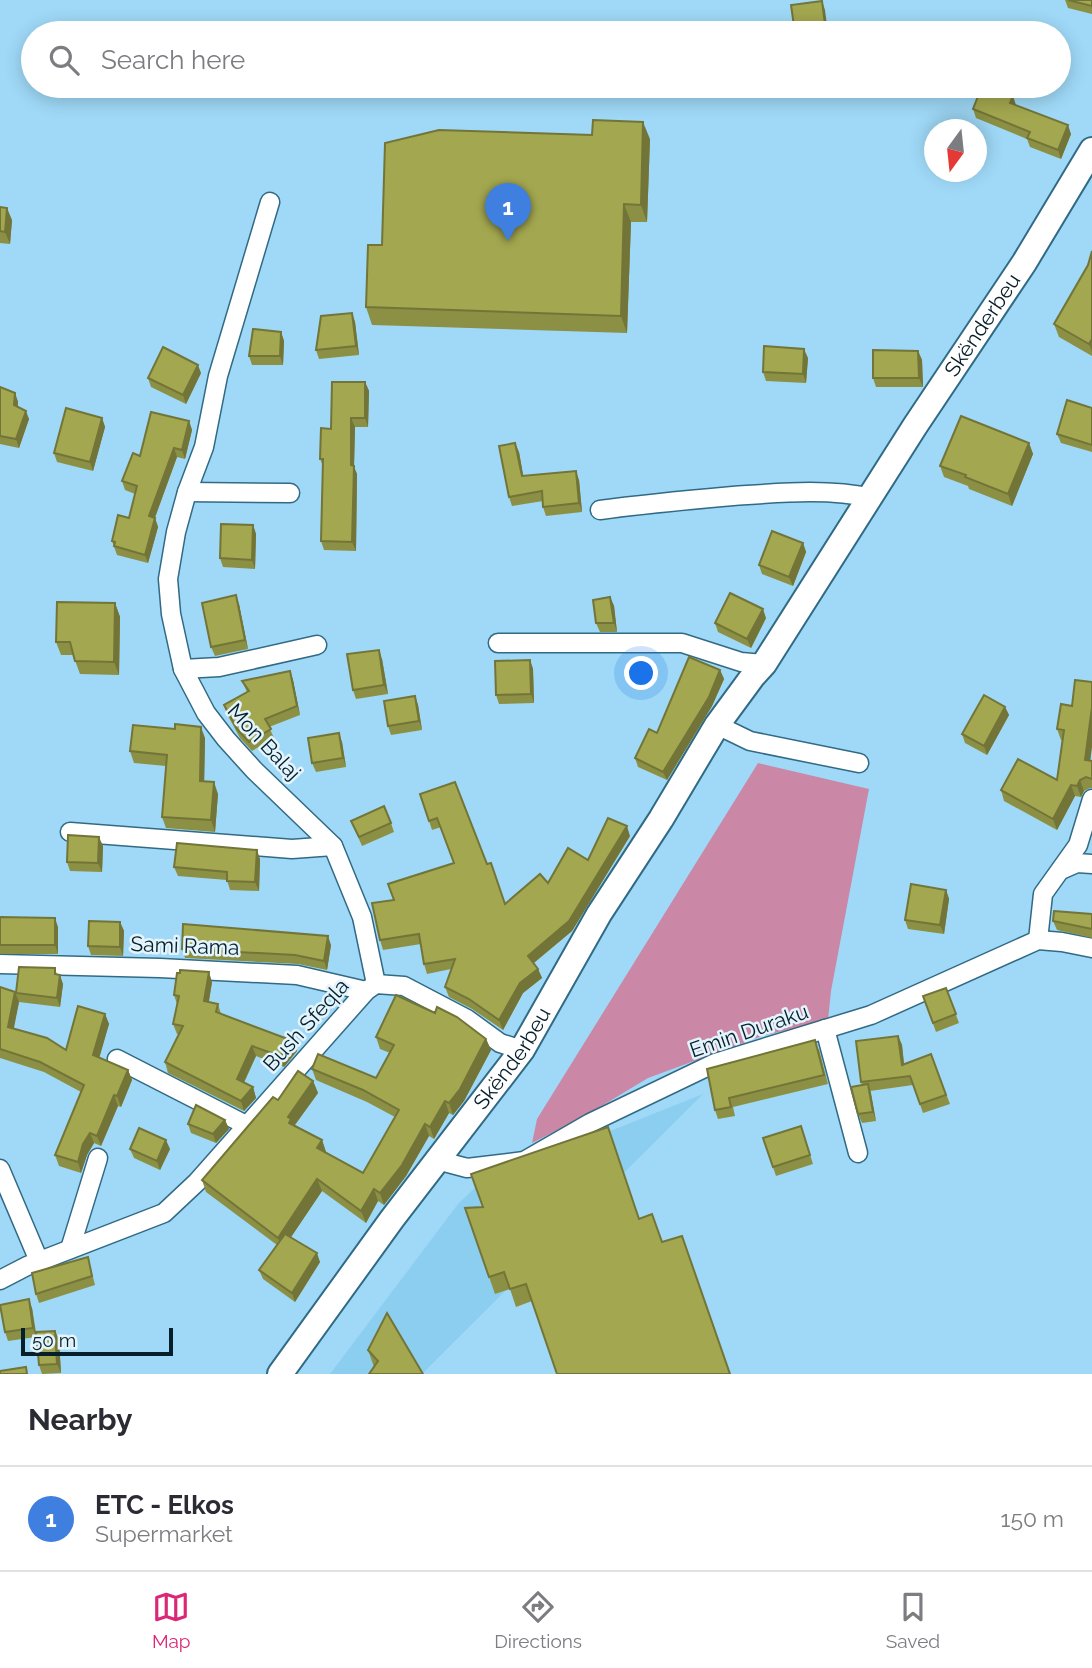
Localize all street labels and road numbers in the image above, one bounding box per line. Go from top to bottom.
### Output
street label: Skënderbeu [939,269,1025,381]
street label: Mon Balaj [223,698,306,785]
street label: Sami Rama [130,931,240,960]
street label: Bush Sfeqla [258,973,354,1076]
street label: Emin Duraku [686,999,812,1063]
street label: Skënderbeu [468,1003,555,1114]

